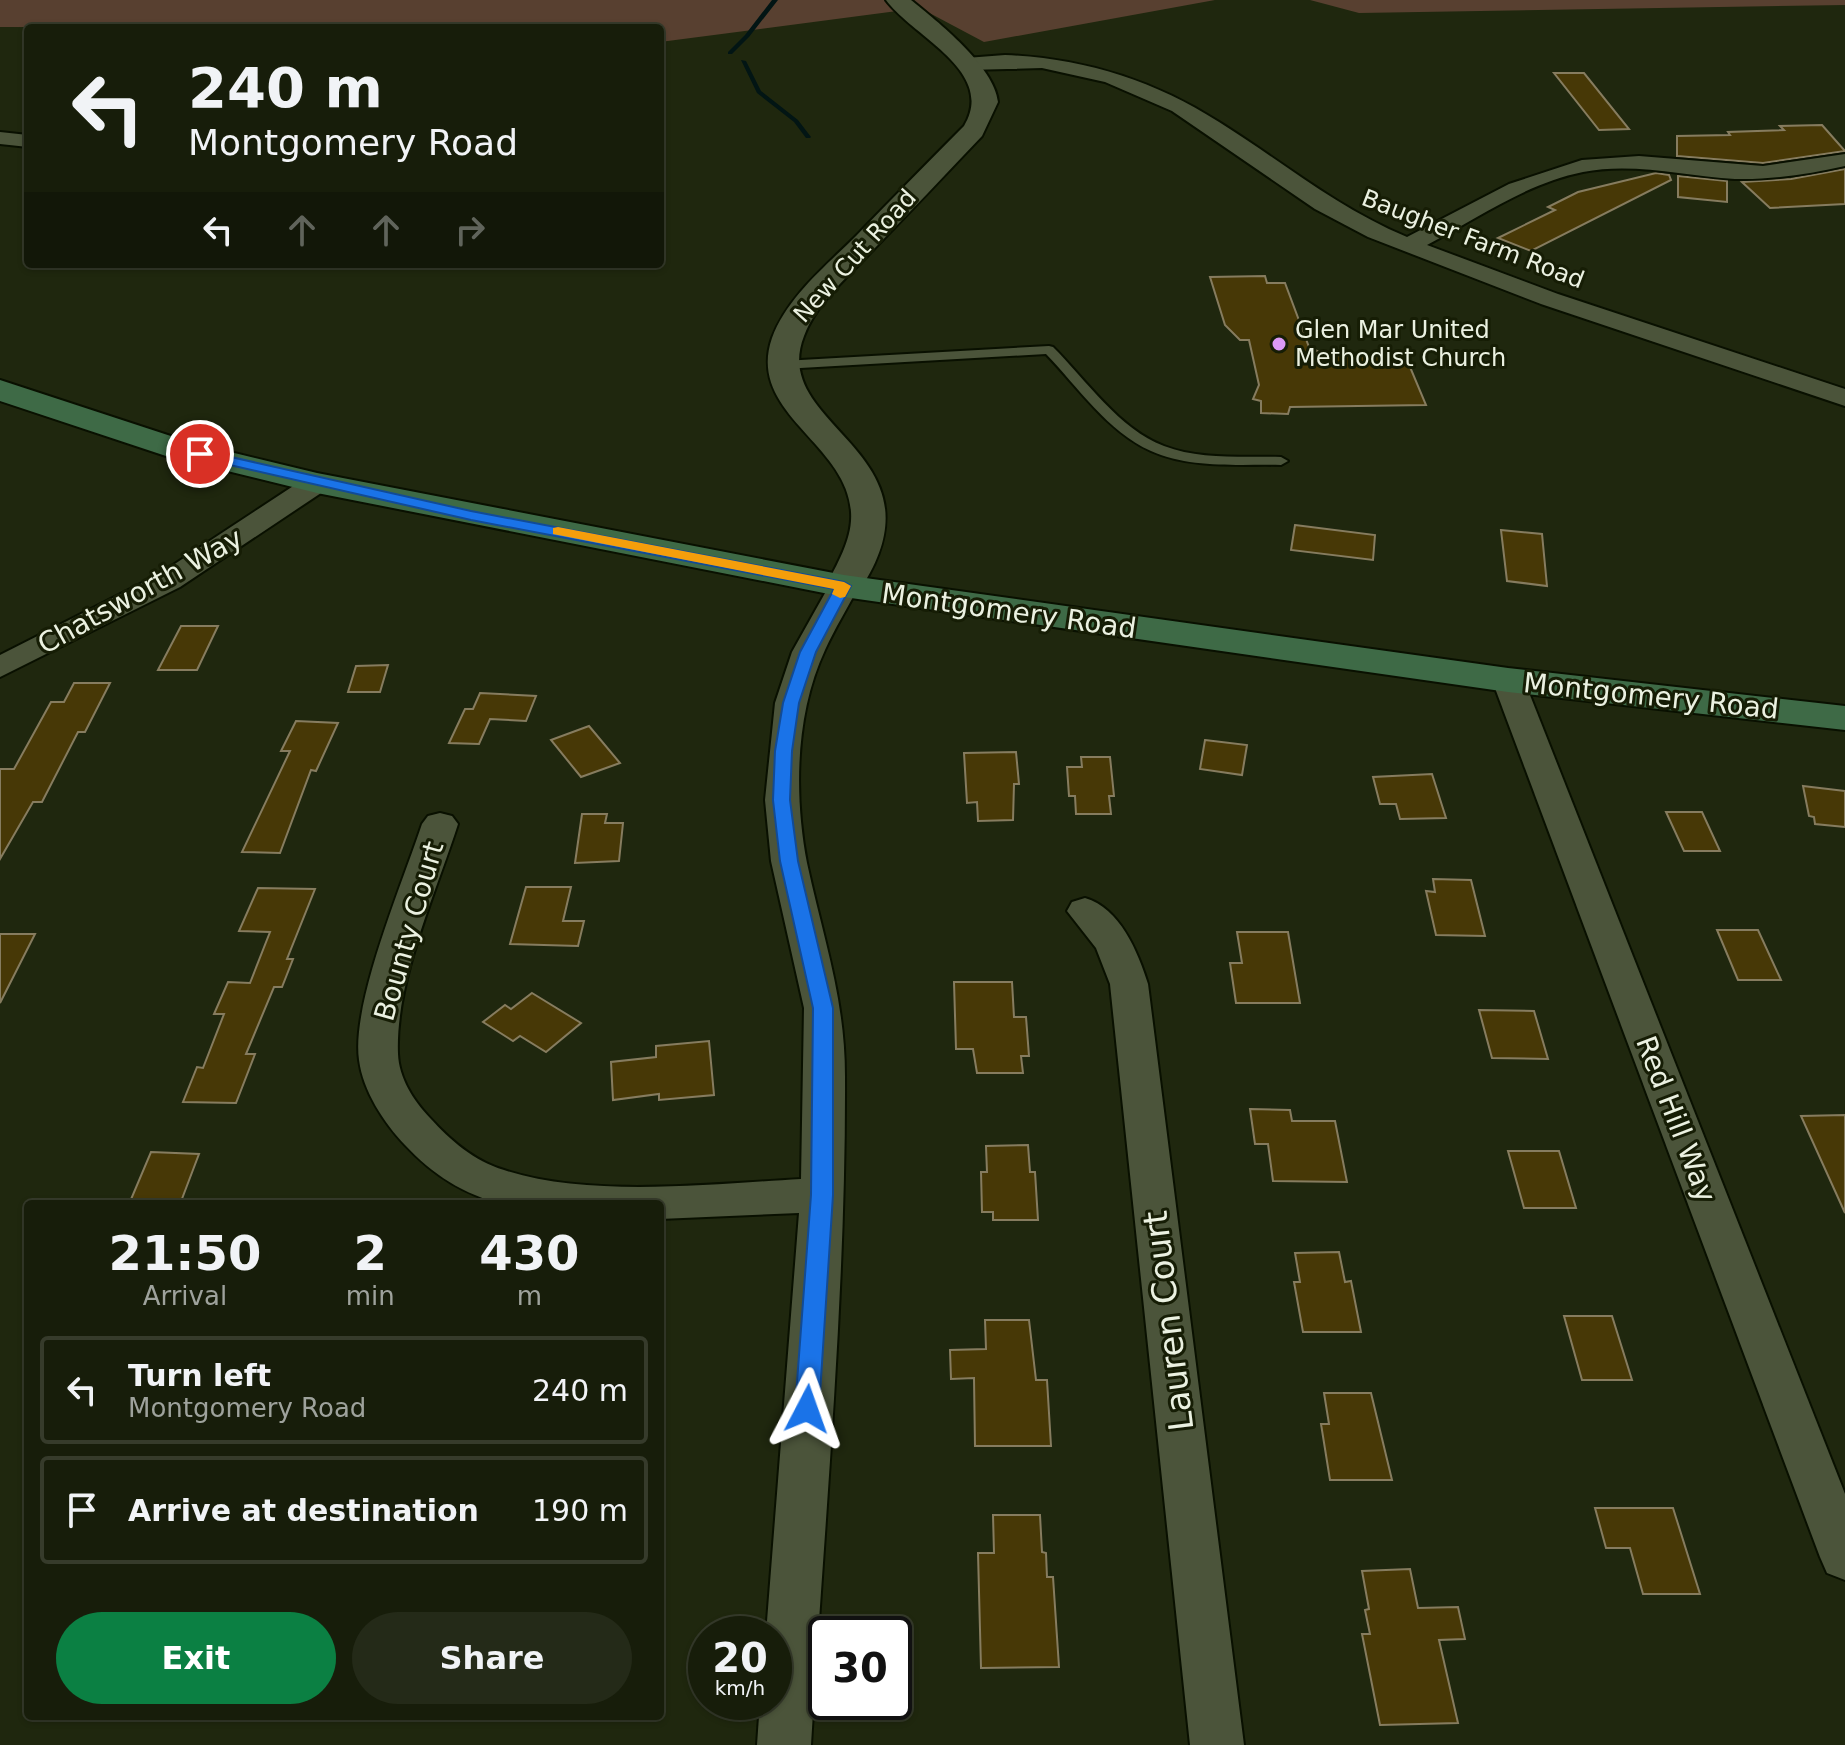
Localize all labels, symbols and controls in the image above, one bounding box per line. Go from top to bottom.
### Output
text: 240 m [188,55,383,120]
icon: left [56,56,160,160]
text: Montgomery Road [188,122,518,163]
street label: New Cut Road [788,184,922,328]
street label: Baugher Farm Road [1358,184,1588,294]
icon: left [196,208,240,252]
icon: ahead [280,208,324,252]
icon: ahead [364,208,408,252]
icon: right [448,208,492,252]
place label: Glen Mar United Methodist Church [1295,316,1506,372]
marker: Glen Mar United Methodist Church [1270,335,1288,353]
pin [166,420,234,488]
icon: arrive [178,432,222,476]
street label: Chatsworth Way [32,521,248,661]
street label: Montgomery Road [880,577,1138,645]
street label: Montgomery Road [1522,666,1780,726]
street label: Bounty Court [368,837,450,1025]
street label: Red Hill Way [1629,1031,1723,1207]
street label: Lauren Court [1135,1209,1201,1433]
text: 21:50 [108,1225,261,1281]
text: 2 [354,1225,387,1281]
text: 430 [479,1225,579,1281]
text: Arrival [143,1281,227,1311]
text: min [346,1281,395,1311]
text: m [517,1281,542,1311]
text: Turn left [128,1358,271,1393]
position arrow [765,1367,849,1451]
icon: left [60,1368,104,1412]
text: 240 m [532,1373,628,1408]
text: Montgomery Road [128,1393,366,1423]
icon: arrive [60,1488,104,1532]
text: Arrive at destination [128,1493,479,1528]
text: 190 m [532,1493,628,1528]
button: Exit [56,1612,336,1704]
button: Share [352,1612,632,1704]
speed limit sign: 30 [808,1616,912,1720]
text: 20 [712,1635,768,1681]
text: km/h [715,1676,765,1700]

